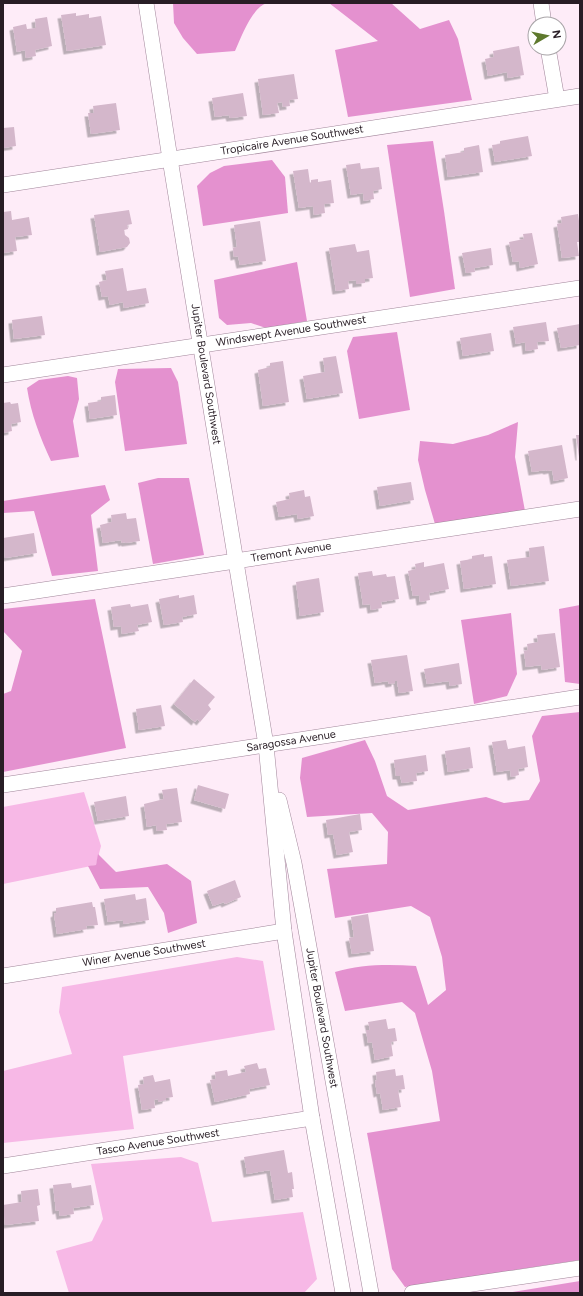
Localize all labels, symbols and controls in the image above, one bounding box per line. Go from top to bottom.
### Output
north arrow [527,16,567,56]
text: N [549,29,563,40]
street label: Tropicaire Avenue Southwest [220,122,364,158]
street label: Jupiter Boulevard Southwest [188,303,224,445]
street label: Windswept Avenue Southwest [215,313,367,349]
street label: Tremont Avenue [250,539,332,565]
street label: Saragossa Avenue [245,728,337,754]
street label: Winer Avenue Southwest [81,937,207,969]
street label: Jupiter Boulevard Southwest [303,947,341,1089]
street label: Tasco Avenue Southwest [96,1126,220,1158]

